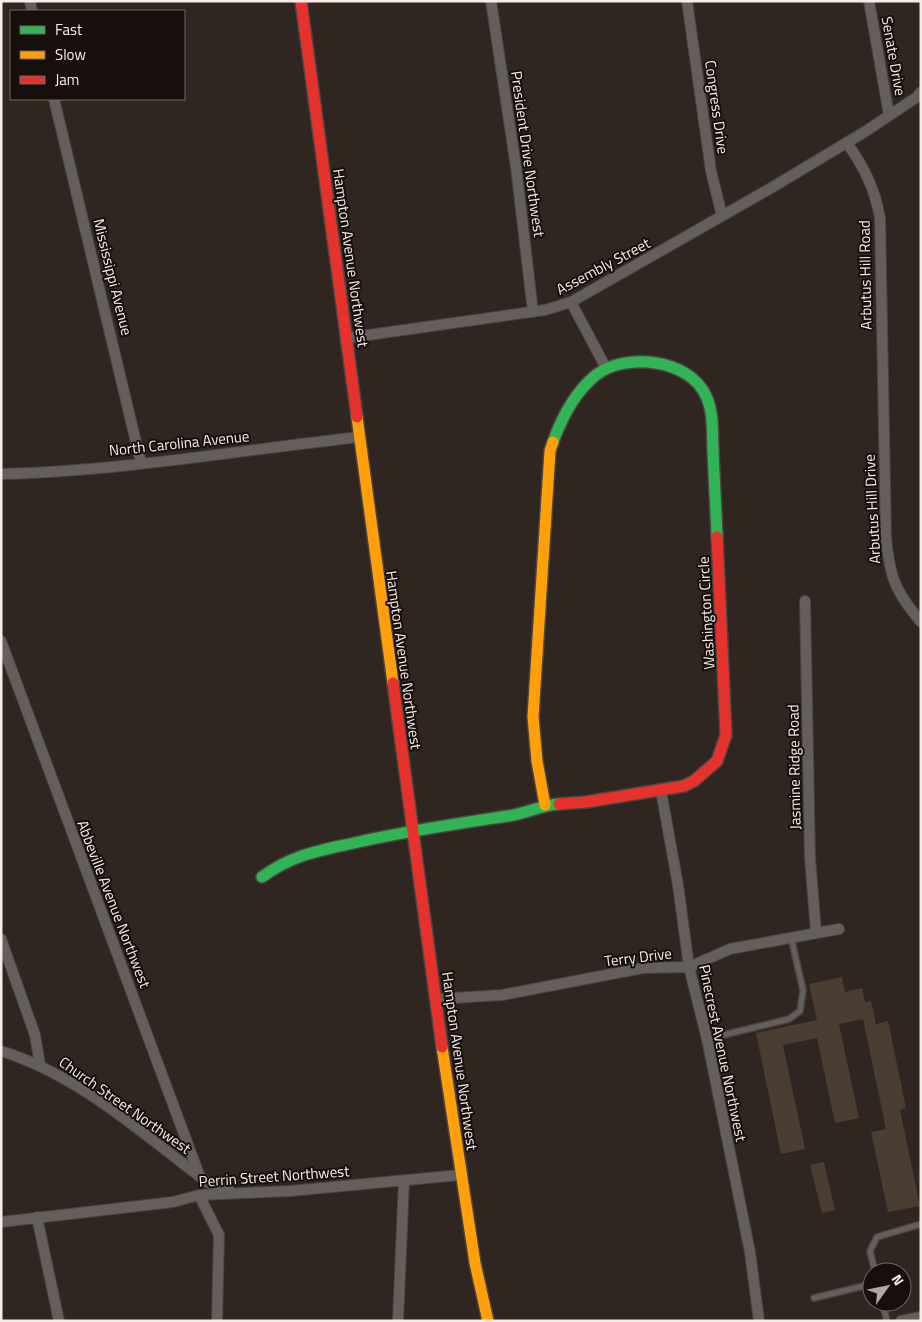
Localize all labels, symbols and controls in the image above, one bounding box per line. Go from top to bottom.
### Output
legend [10,10,185,100]
street label: Senate Drive [876,14,912,98]
text: Fast [55,18,83,41]
text: Slow [55,43,86,66]
street label: Congress Drive [699,59,735,155]
text: Jam [55,68,79,91]
street label: President Drive Northwest [505,69,551,239]
street label: Hampton Avenue Northwest [327,167,375,350]
street label: Mississippi Avenue [87,216,139,338]
street label: Arbutus Hill Road [853,220,877,330]
street label: Assembly Street [552,231,655,300]
street label: North Carolina Avenue [108,424,250,462]
street label: Arbutus Hill Drive [858,454,886,564]
street label: Washington Circle [692,556,720,670]
street label: Hampton Avenue Northwest [380,569,428,752]
street label: Jasmine Ridge Road [781,704,807,830]
street label: Abbeville Avenue Northwest [71,817,157,992]
street label: Terry Drive [603,941,673,973]
street label: Pinecrest Avenue Northwest [693,962,753,1144]
street label: Hampton Avenue Northwest [436,970,484,1153]
street label: Church Street Northwest [54,1051,196,1160]
street label: Perrin Street Northwest [198,1159,351,1193]
north arrow [862,1262,912,1312]
text: N [887,1270,910,1289]

